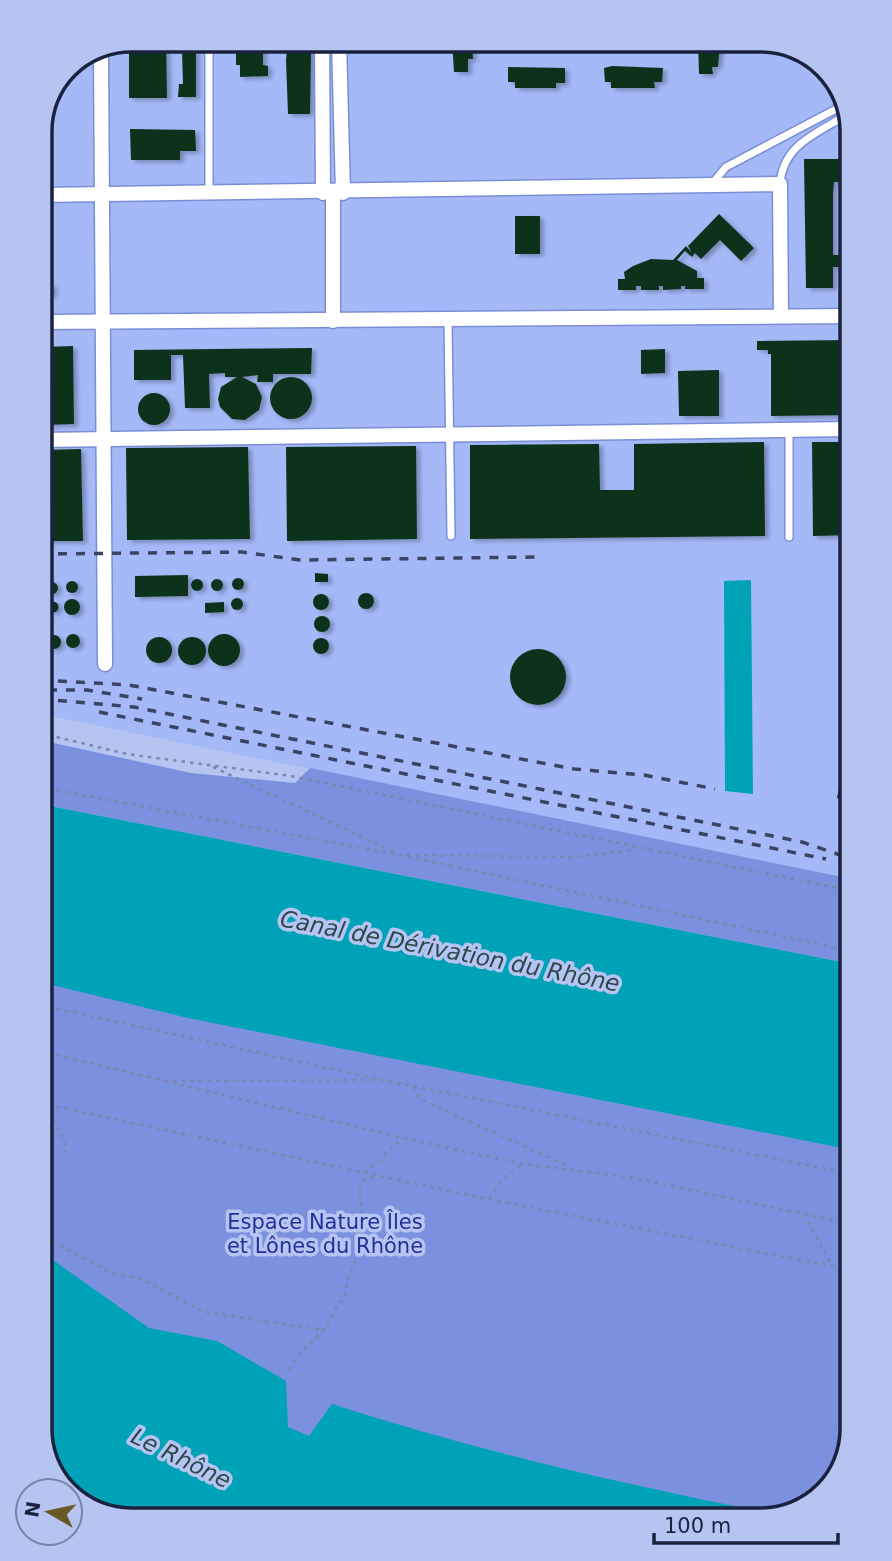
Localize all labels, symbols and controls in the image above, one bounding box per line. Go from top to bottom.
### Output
water label: Canal de Dérivation du Rhône [278,905,622,997]
park label: Espace Nature Îles et Lônes du Rhône [227,1209,423,1258]
water label: Le Rhône [127,1423,235,1493]
north arrow [14,1477,84,1547]
text: N [20,1500,44,1519]
scale bar [654,1502,838,1546]
text: 100 m [664,1514,731,1538]

